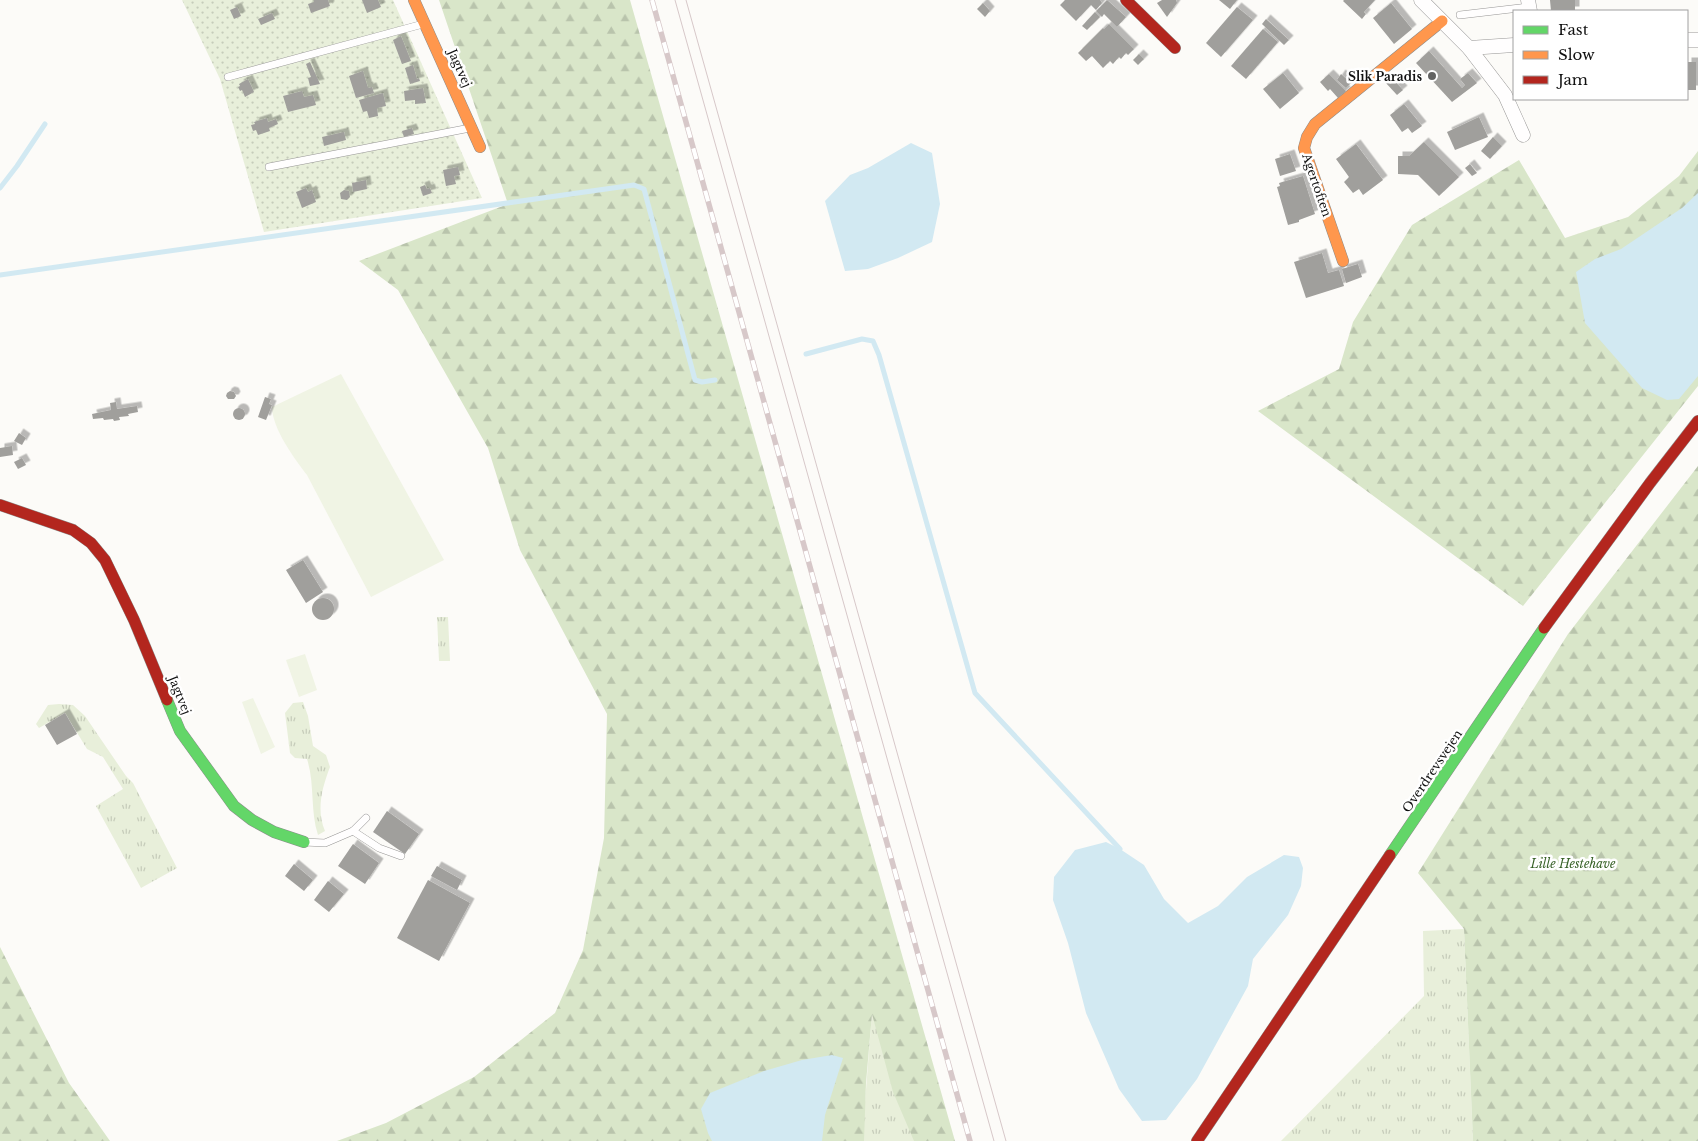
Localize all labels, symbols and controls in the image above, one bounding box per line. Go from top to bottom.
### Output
legend [1513,10,1688,100]
text: Fast [1558,20,1589,39]
street label: Jagtvej [444,45,475,89]
text: Slow [1558,45,1595,64]
place label: Slik Paradis [1348,69,1422,84]
marker: Slik Paradis [1426,70,1438,82]
text: Jam [1556,70,1588,89]
street label: Agertoften [1299,150,1335,219]
street label: Jagtvej [165,672,195,716]
street label: Overdrevsvejen [1399,727,1465,815]
park label: Lille Hestehave [1530,856,1616,871]

